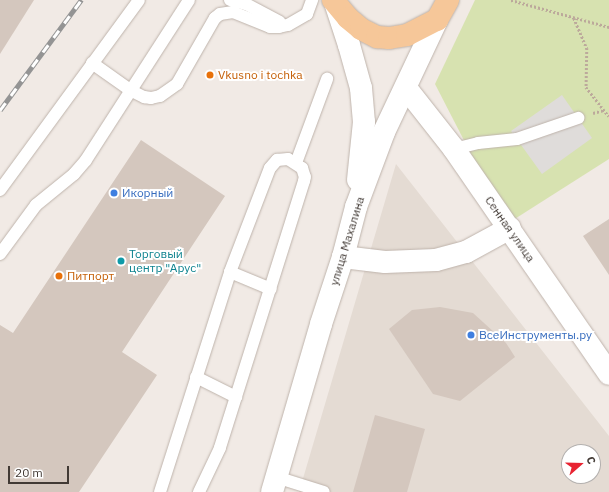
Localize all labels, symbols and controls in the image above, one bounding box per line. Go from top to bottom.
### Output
place label: Vkusno i tochka [218,68,303,82]
marker: Vkusno i tochka [205,70,215,80]
place label: Икорный [122,186,173,200]
marker: Икорный [109,188,119,198]
street label: Сенная улица [482,193,538,265]
street label: улица Махалина [327,195,367,287]
place label: Торговый центр "Арус" [129,247,201,275]
marker: Торговый центр "Арус" [116,256,126,266]
place label: Питпорт [67,269,114,283]
marker: Питпорт [54,271,64,281]
place label: ВсеИнструменты.ру [479,328,592,342]
marker: ВсеИнструменты.ру [466,330,476,340]
north arrow [561,444,601,484]
text: С [584,454,599,466]
scale bar [10,458,71,484]
text: 20 m [15,465,43,480]

